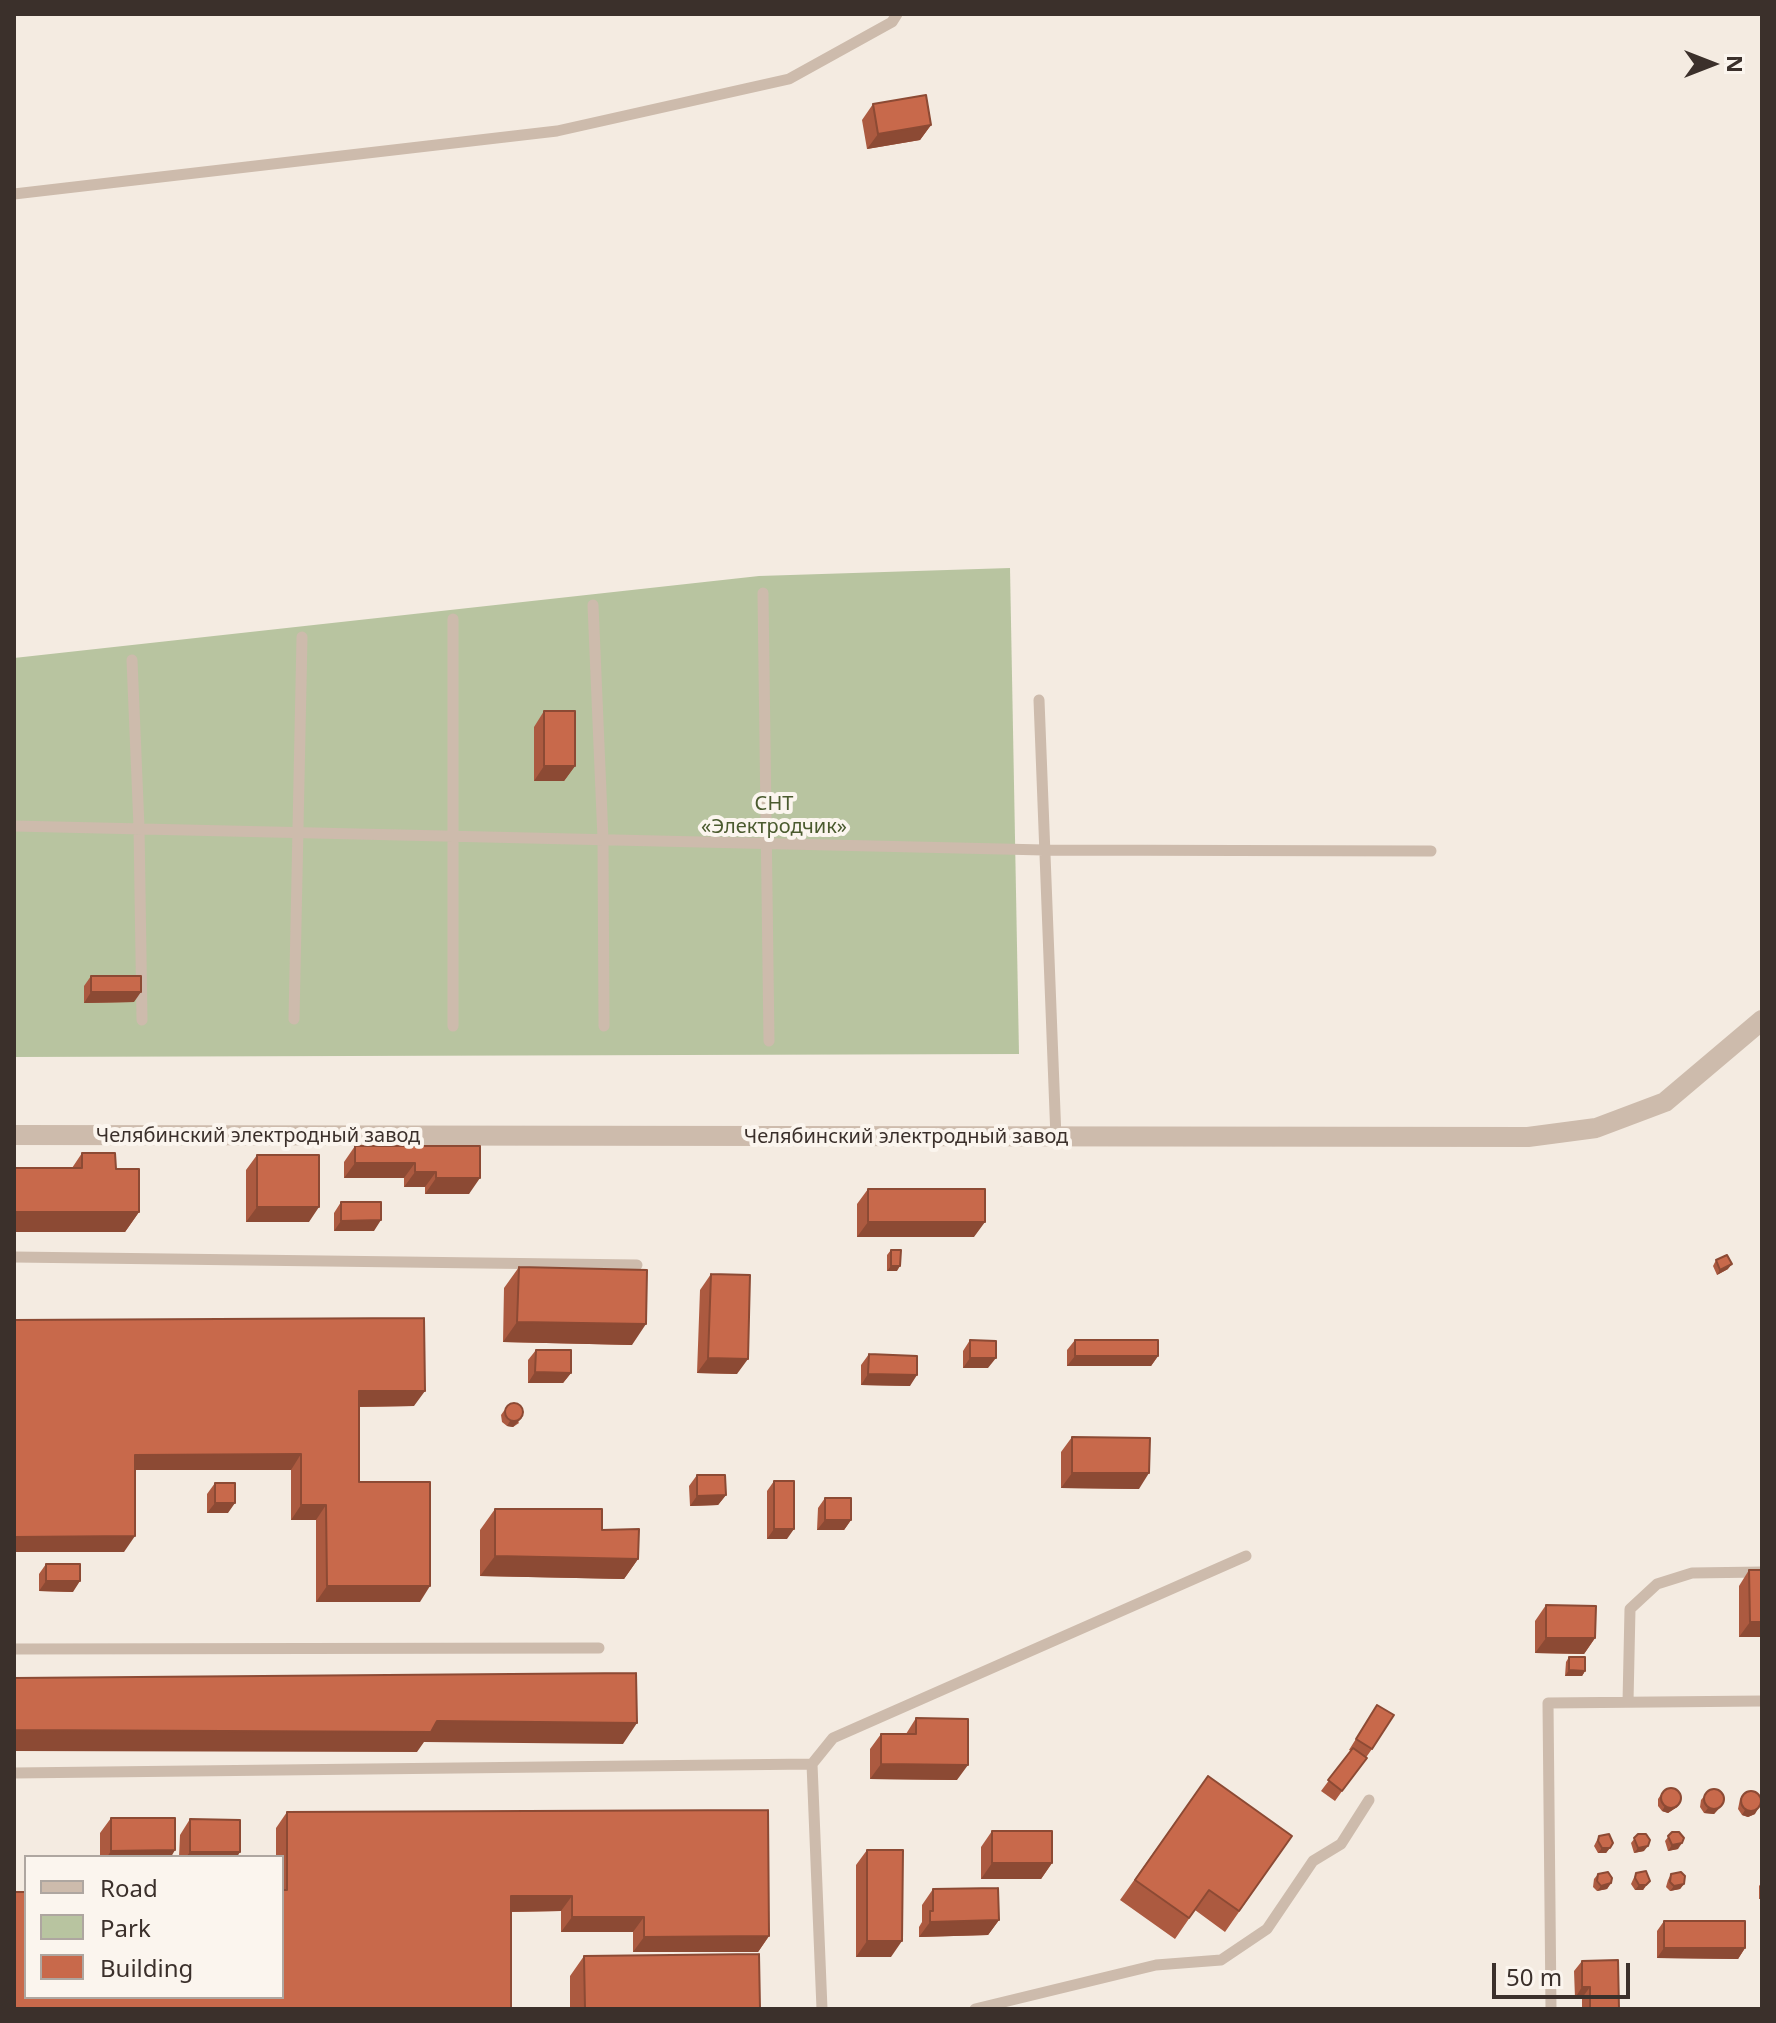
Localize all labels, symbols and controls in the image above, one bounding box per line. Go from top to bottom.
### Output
north arrow [1672,24,1752,104]
text: N [1721,55,1751,73]
park label: СНТ «Электродчик» [701,792,847,839]
street label: Челябинский электродный завод [96,1124,420,1148]
street label: Челябинский электродный завод [744,1125,1068,1149]
legend [24,1855,284,1999]
text: Road [100,1871,158,1904]
text: Park [100,1911,151,1944]
scale bar [1496,1947,1634,1997]
text: Building [100,1951,193,1984]
text: 50 m [1506,1960,1562,1993]

